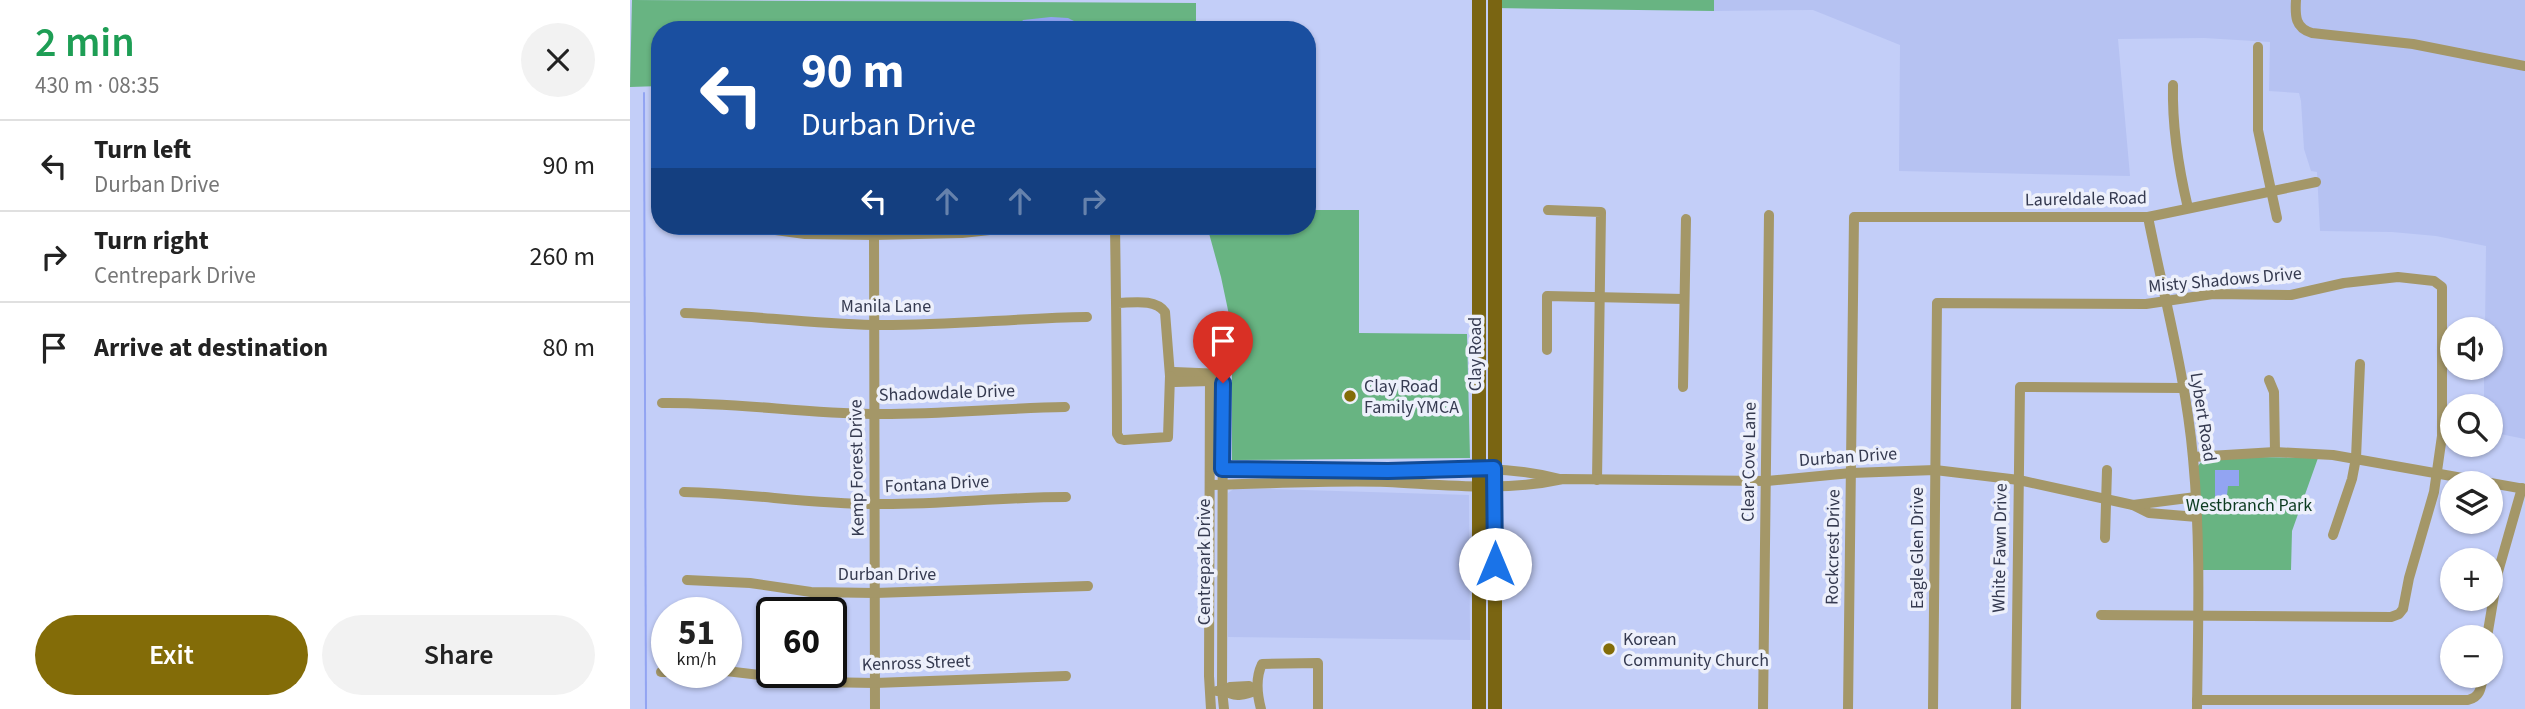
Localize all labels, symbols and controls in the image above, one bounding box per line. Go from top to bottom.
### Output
text: 2 min [35,13,135,73]
button: close [521,23,595,97]
text: 90 m [801,37,905,107]
icon: left [686,49,777,140]
text: 430 m · 08:35 [35,69,159,102]
text: Durban Drive [801,102,976,148]
text: Turn left [94,131,191,168]
icon: left [35,147,73,185]
text: 90 m [542,147,595,184]
text: Durban Drive [94,168,220,201]
icon: left [855,182,893,220]
icon: ahead [928,182,966,220]
icon: ahead [1001,182,1039,220]
icon: right [1074,182,1112,220]
street label: Laureldale Road [2025,185,2147,213]
text: Turn right [94,222,209,259]
icon: right [35,238,73,276]
text: 260 m [529,238,595,275]
text: Centrepark Drive [94,259,256,292]
street label: Misty Shadows Drive [2147,261,2303,299]
street label: Manila Lane [841,294,931,319]
pin [1193,311,1253,383]
street label: Clay Road [1463,317,1488,391]
map controls [2440,317,2503,688]
button: sound [2440,317,2503,380]
icon: arrive [1204,322,1242,360]
icon: arrive [35,329,73,367]
text: Arrive at destination [94,329,328,366]
text: 80 m [542,329,595,366]
street label: Lybert Road [2184,371,2222,463]
place label: Clay Road Family YMCA [1364,374,1459,420]
street label: Shadowdale Drive [878,378,1016,408]
marker: Clay Road Family YMCA [1342,388,1358,404]
button: search [2440,394,2503,457]
street label: Kemp Forest Drive [843,399,871,537]
street label: Clear Cove Lane [1735,402,1763,522]
street label: Durban Drive [1798,441,1898,473]
street label: Fontana Drive [884,469,990,499]
button: layers [2440,471,2503,534]
street label: White Fawn Drive [1986,483,2014,613]
street label: Eagle Glen Drive [1905,487,1930,609]
street label: Rockcrest Drive [1819,489,1847,605]
park label: Westbranch Park [2186,493,2312,518]
street label: Centrepark Drive [1192,499,1217,625]
position arrow [1458,527,1532,601]
button: + [2440,548,2503,611]
street label: Durban Drive [838,562,936,587]
speed limit sign: 60 [756,597,847,688]
text: 51 [678,608,715,658]
button: Exit [35,615,308,695]
button: Share [322,615,595,695]
button: − [2440,625,2503,688]
place label: Korean Community Church [1623,627,1769,673]
marker: Korean Community Church [1601,641,1617,657]
text: km/h [677,647,716,672]
street label: Kenross Street [861,649,971,677]

